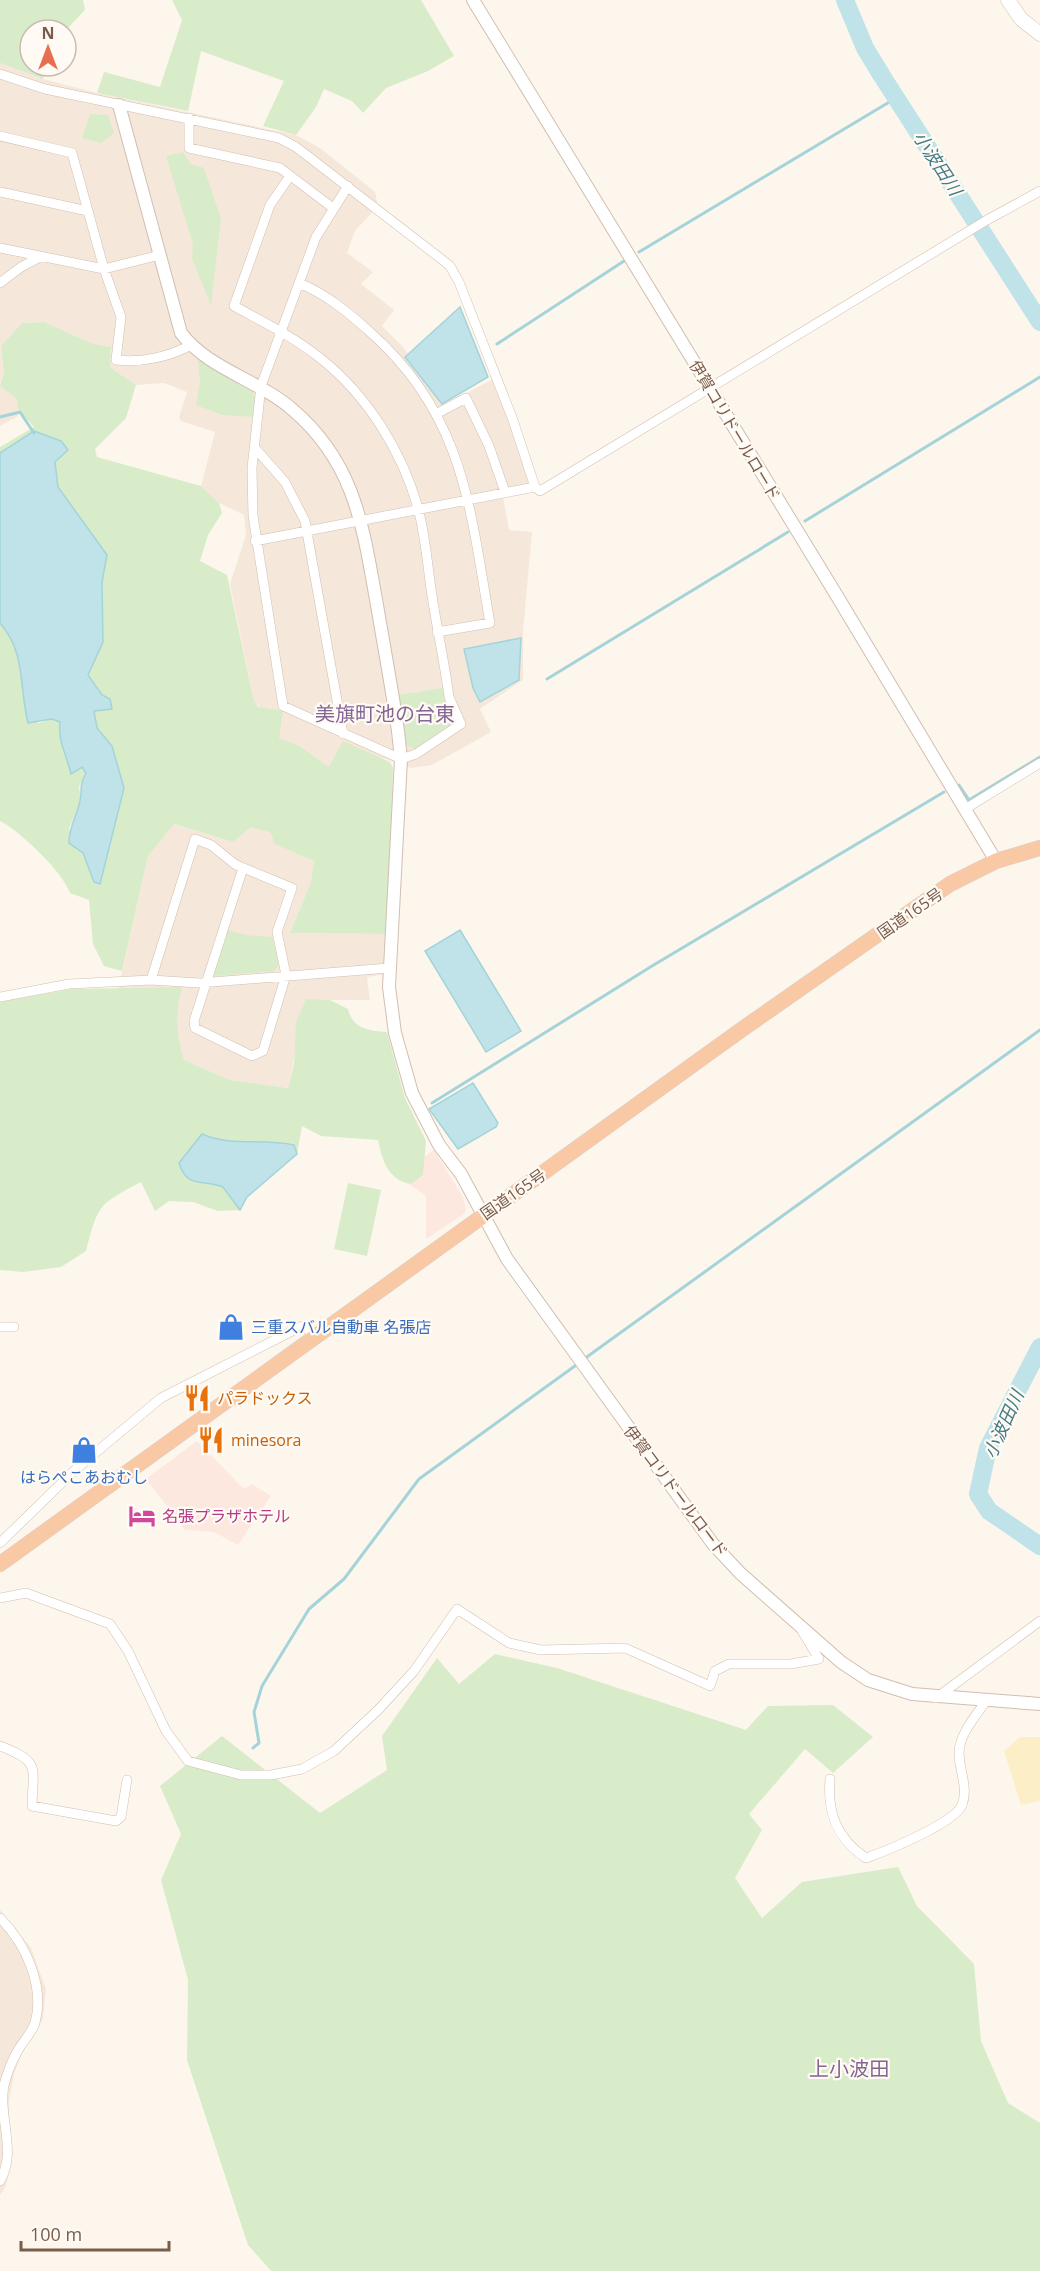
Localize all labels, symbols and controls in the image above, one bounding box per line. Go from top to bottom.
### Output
north arrow [18,18,78,78]
text: N [41,22,55,44]
water label: 小波田川 [908,126,969,201]
street label: 伊賀コリドールロード [684,356,786,504]
district label: 美旗町池の台東 [315,700,455,727]
street label: 国道165号 [873,882,947,944]
street label: 国道165号 [476,1163,550,1225]
shop icon: 三重スバル自動車 名張店 [216,1312,246,1342]
place label: 三重スバル自動車 名張店 [251,1316,431,1338]
restaurant icon: パラドックス [182,1383,212,1413]
water label: 小波田川 [977,1384,1029,1462]
place label: パラドックス [217,1387,313,1409]
street label: 伊賀コリドールロード [619,1420,733,1562]
restaurant icon: minesora [196,1425,226,1455]
place label: minesora [231,1429,301,1451]
shop icon: はらぺこあおむし [69,1435,99,1465]
place label: はらぺこあおむし [20,1466,148,1488]
hotel icon: 名張プラザホテル [127,1501,157,1531]
place label: 名張プラザホテル [162,1505,290,1527]
district label: 上小波田 [809,2055,889,2082]
scale bar [21,2214,170,2252]
text: 100 m [30,2222,82,2246]

